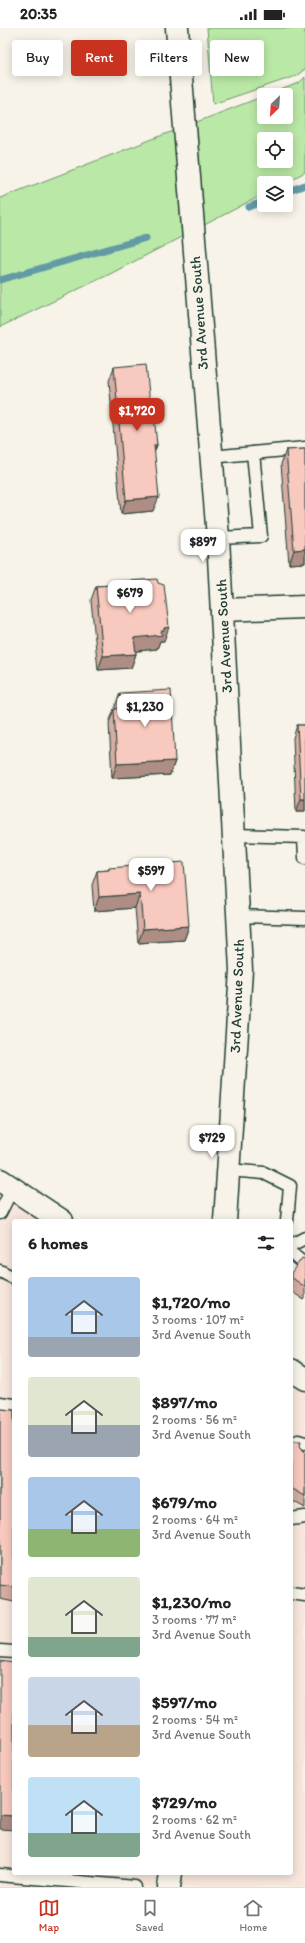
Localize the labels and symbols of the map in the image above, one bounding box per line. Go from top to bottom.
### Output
north arrow [257,88,293,124]
street label: 3rd Avenue South [186,255,212,371]
pin: $1,720 [104,398,170,432]
pin: $897 [179,529,227,563]
street label: 3rd Avenue South [212,578,236,693]
pin: $679 [106,580,154,614]
pin: $1,230 [112,694,178,728]
pin: $597 [127,858,175,892]
street label: 3rd Avenue South [226,938,248,1053]
pin: $729 [188,1125,236,1159]

